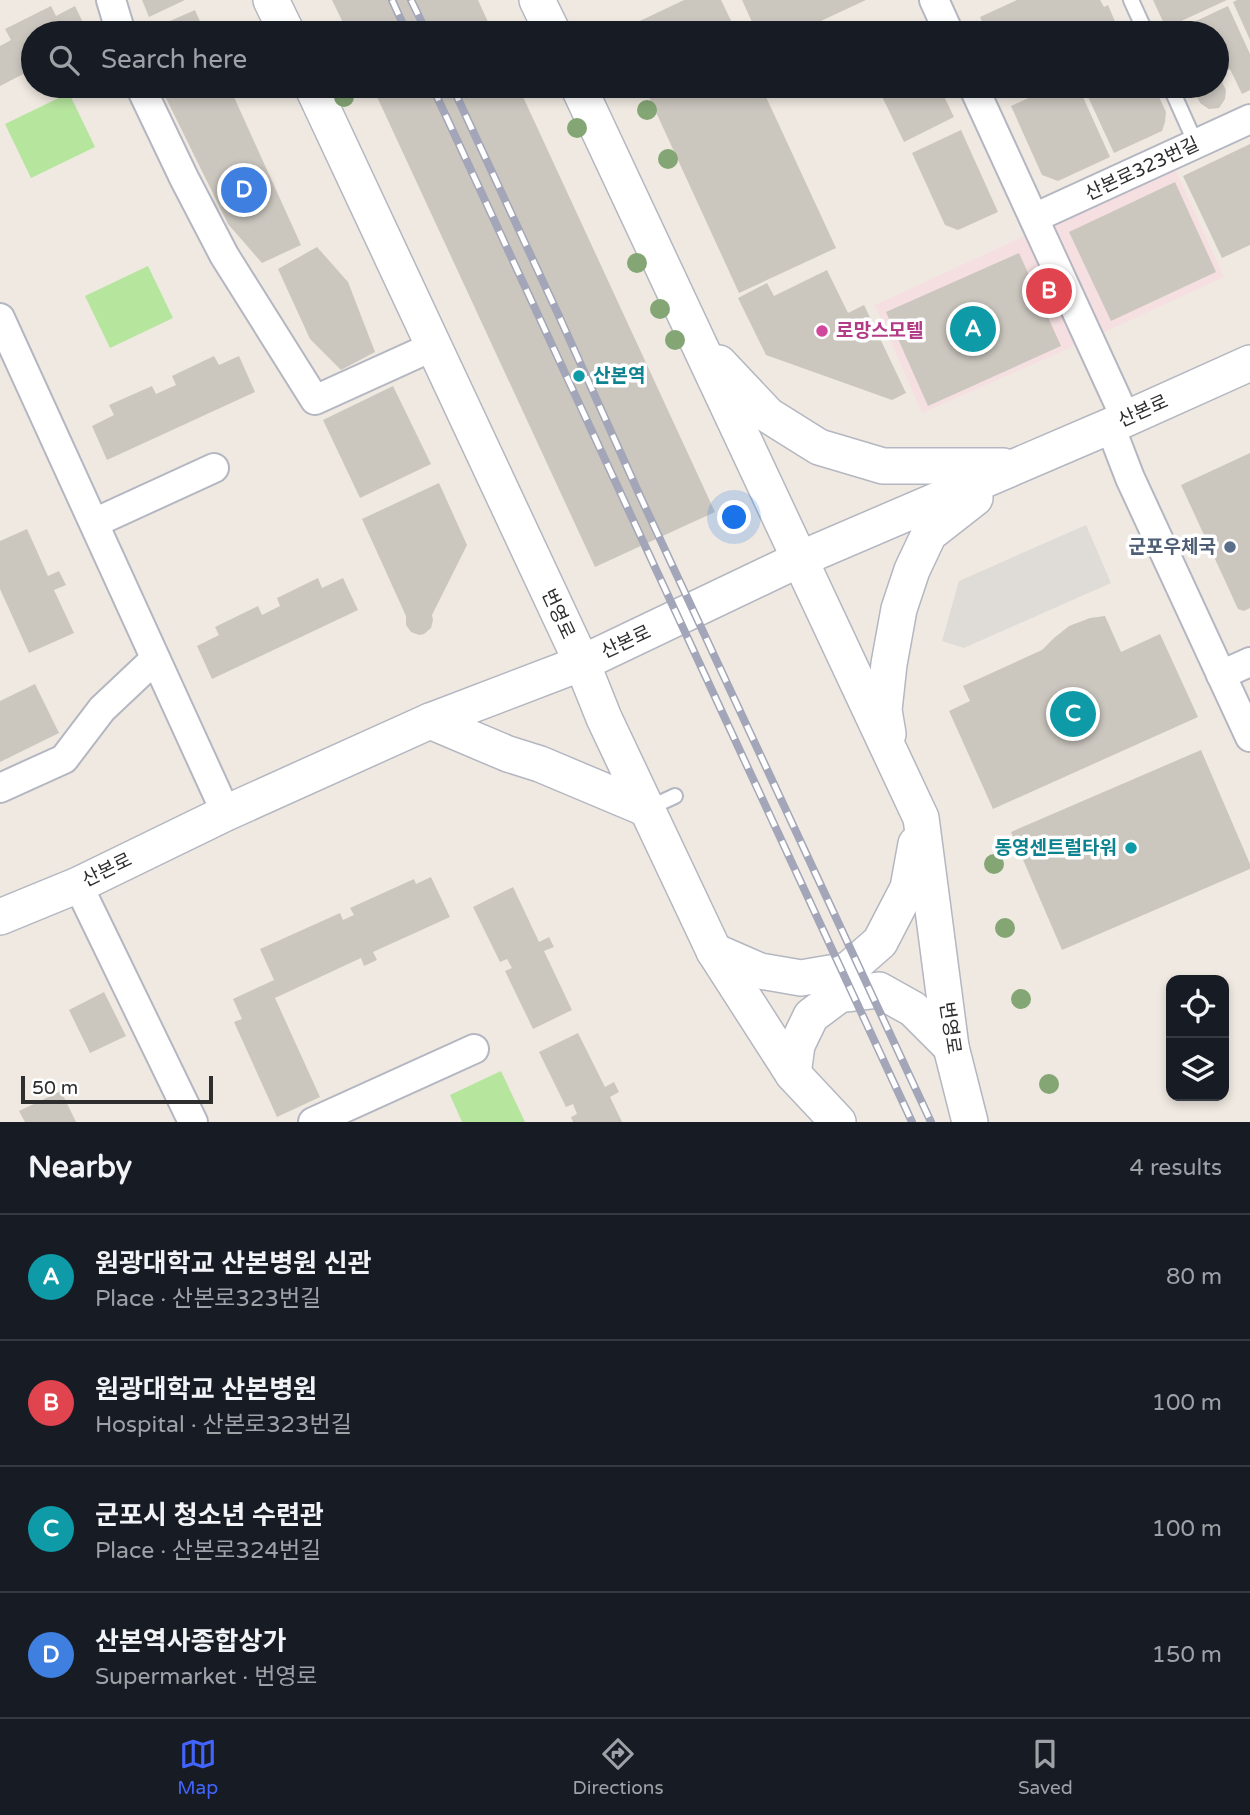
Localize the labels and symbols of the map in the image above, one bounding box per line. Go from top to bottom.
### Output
street label: 산본로323번길 [1082,133,1202,205]
pin: D [221,164,267,216]
pin: B [1026,265,1072,317]
pin: A [950,303,996,355]
place label: 로망스모텔 [836,320,923,342]
marker: 로망스모텔 [814,323,830,339]
place label: 산본역 [593,365,645,387]
marker: 산본역 [571,368,587,384]
street label: 산본로 [1115,390,1171,432]
your location [717,500,751,534]
place label: 군포우체국 [1129,536,1216,558]
marker: 군포우체국 [1222,539,1238,555]
street label: 번영로 [537,586,579,642]
street label: 산본로 [598,621,654,663]
pin: C [1050,688,1096,740]
place label: 동영센트럴타워 [995,837,1117,859]
marker: 동영센트럴타워 [1123,840,1139,856]
street label: 산본로 [79,849,135,891]
street label: 번영로 [935,1000,965,1056]
scale bar [21,1073,214,1105]

